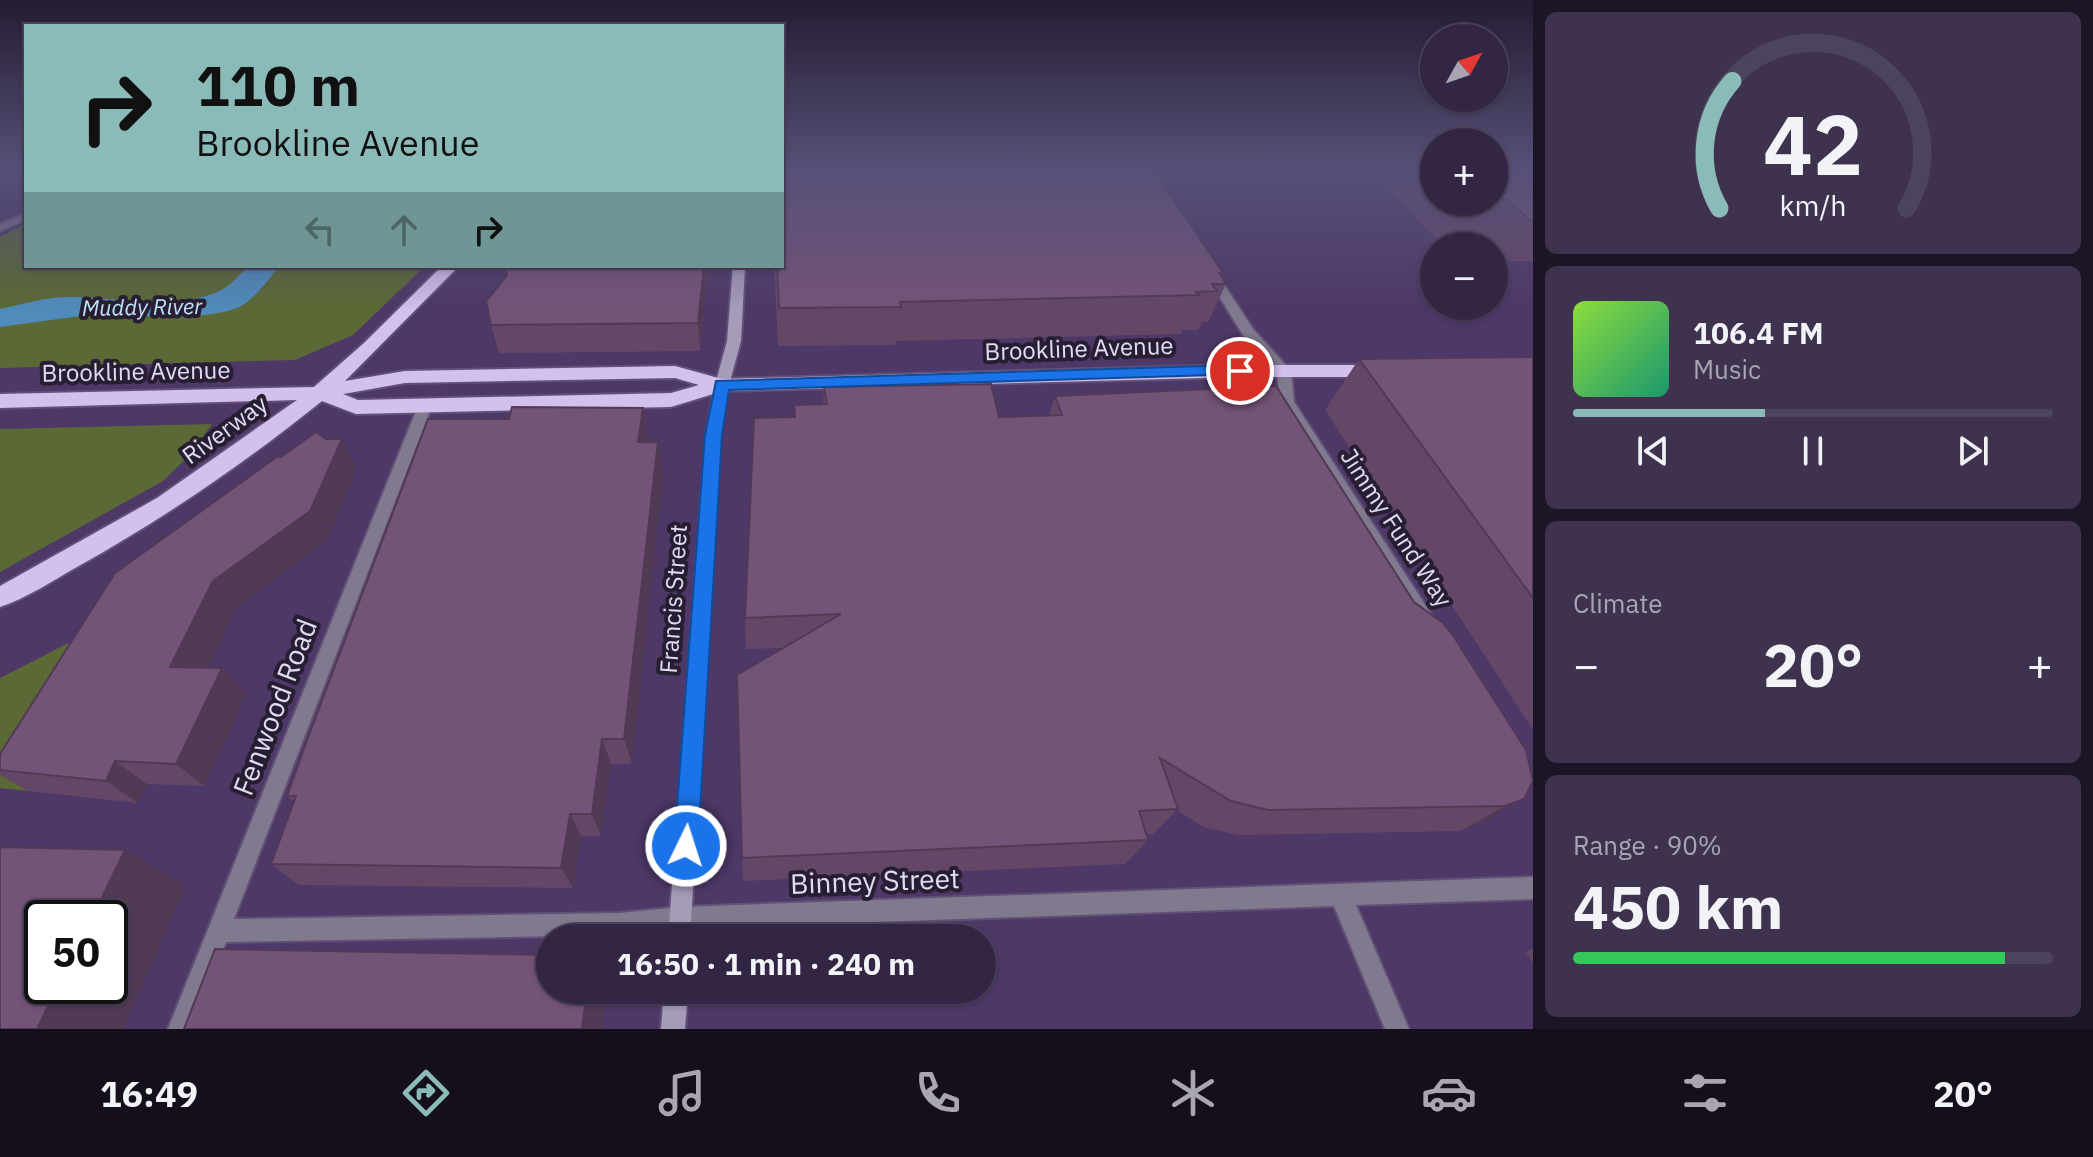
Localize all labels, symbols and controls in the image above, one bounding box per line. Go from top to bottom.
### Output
north arrow [1420,24,1508,112]
map controls [1420,24,1508,320]
text: 110 m [196,49,360,121]
icon: right [64,56,168,160]
text: 42 [1763,90,1863,198]
text: Brookline Avenue [196,119,480,166]
button: + [1420,128,1508,216]
text: km/h [1779,187,1847,224]
icon: left [298,208,342,252]
icon: ahead [382,208,426,252]
icon: right [466,208,510,252]
button: − [1420,232,1508,320]
water label: Muddy River [82,291,203,322]
text: 106.4 FM [1693,313,1824,352]
street label: Brookline Avenue [984,329,1174,367]
pin [1206,337,1274,405]
icon: arrive [1218,349,1262,393]
text: Music [1693,352,1761,386]
street label: Brookline Avenue [41,353,231,389]
street label: Riverway [175,387,273,471]
icon: previous [1631,429,1675,473]
icon: pause [1791,429,1835,473]
icon: next [1951,429,1995,473]
street label: Jimmy Fund Way [1334,442,1460,613]
street label: Francis Street [652,523,694,675]
text: Climate [1573,586,1663,620]
street label: Fenwood Road [224,613,325,800]
text: 20° [1763,625,1863,704]
text: − [1573,636,1599,693]
text: + [2027,636,2053,693]
position arrow [644,804,728,888]
text: Range · 90% [1573,828,1722,862]
street label: Binney Street [790,859,960,902]
text: 450 km [1573,867,1783,946]
speed limit sign: 50 [24,900,128,1004]
text: 16:50 · 1 min · 240 m [617,944,915,983]
icon: directions [398,1065,454,1121]
icon: music [654,1065,710,1121]
icon: phone [910,1065,966,1121]
icon: climate [1165,1065,1221,1121]
icon: car [1421,1065,1477,1121]
icon: filters [1677,1065,1733,1121]
text: 16:49 [100,1070,198,1117]
text: 20° [1933,1070,1993,1117]

